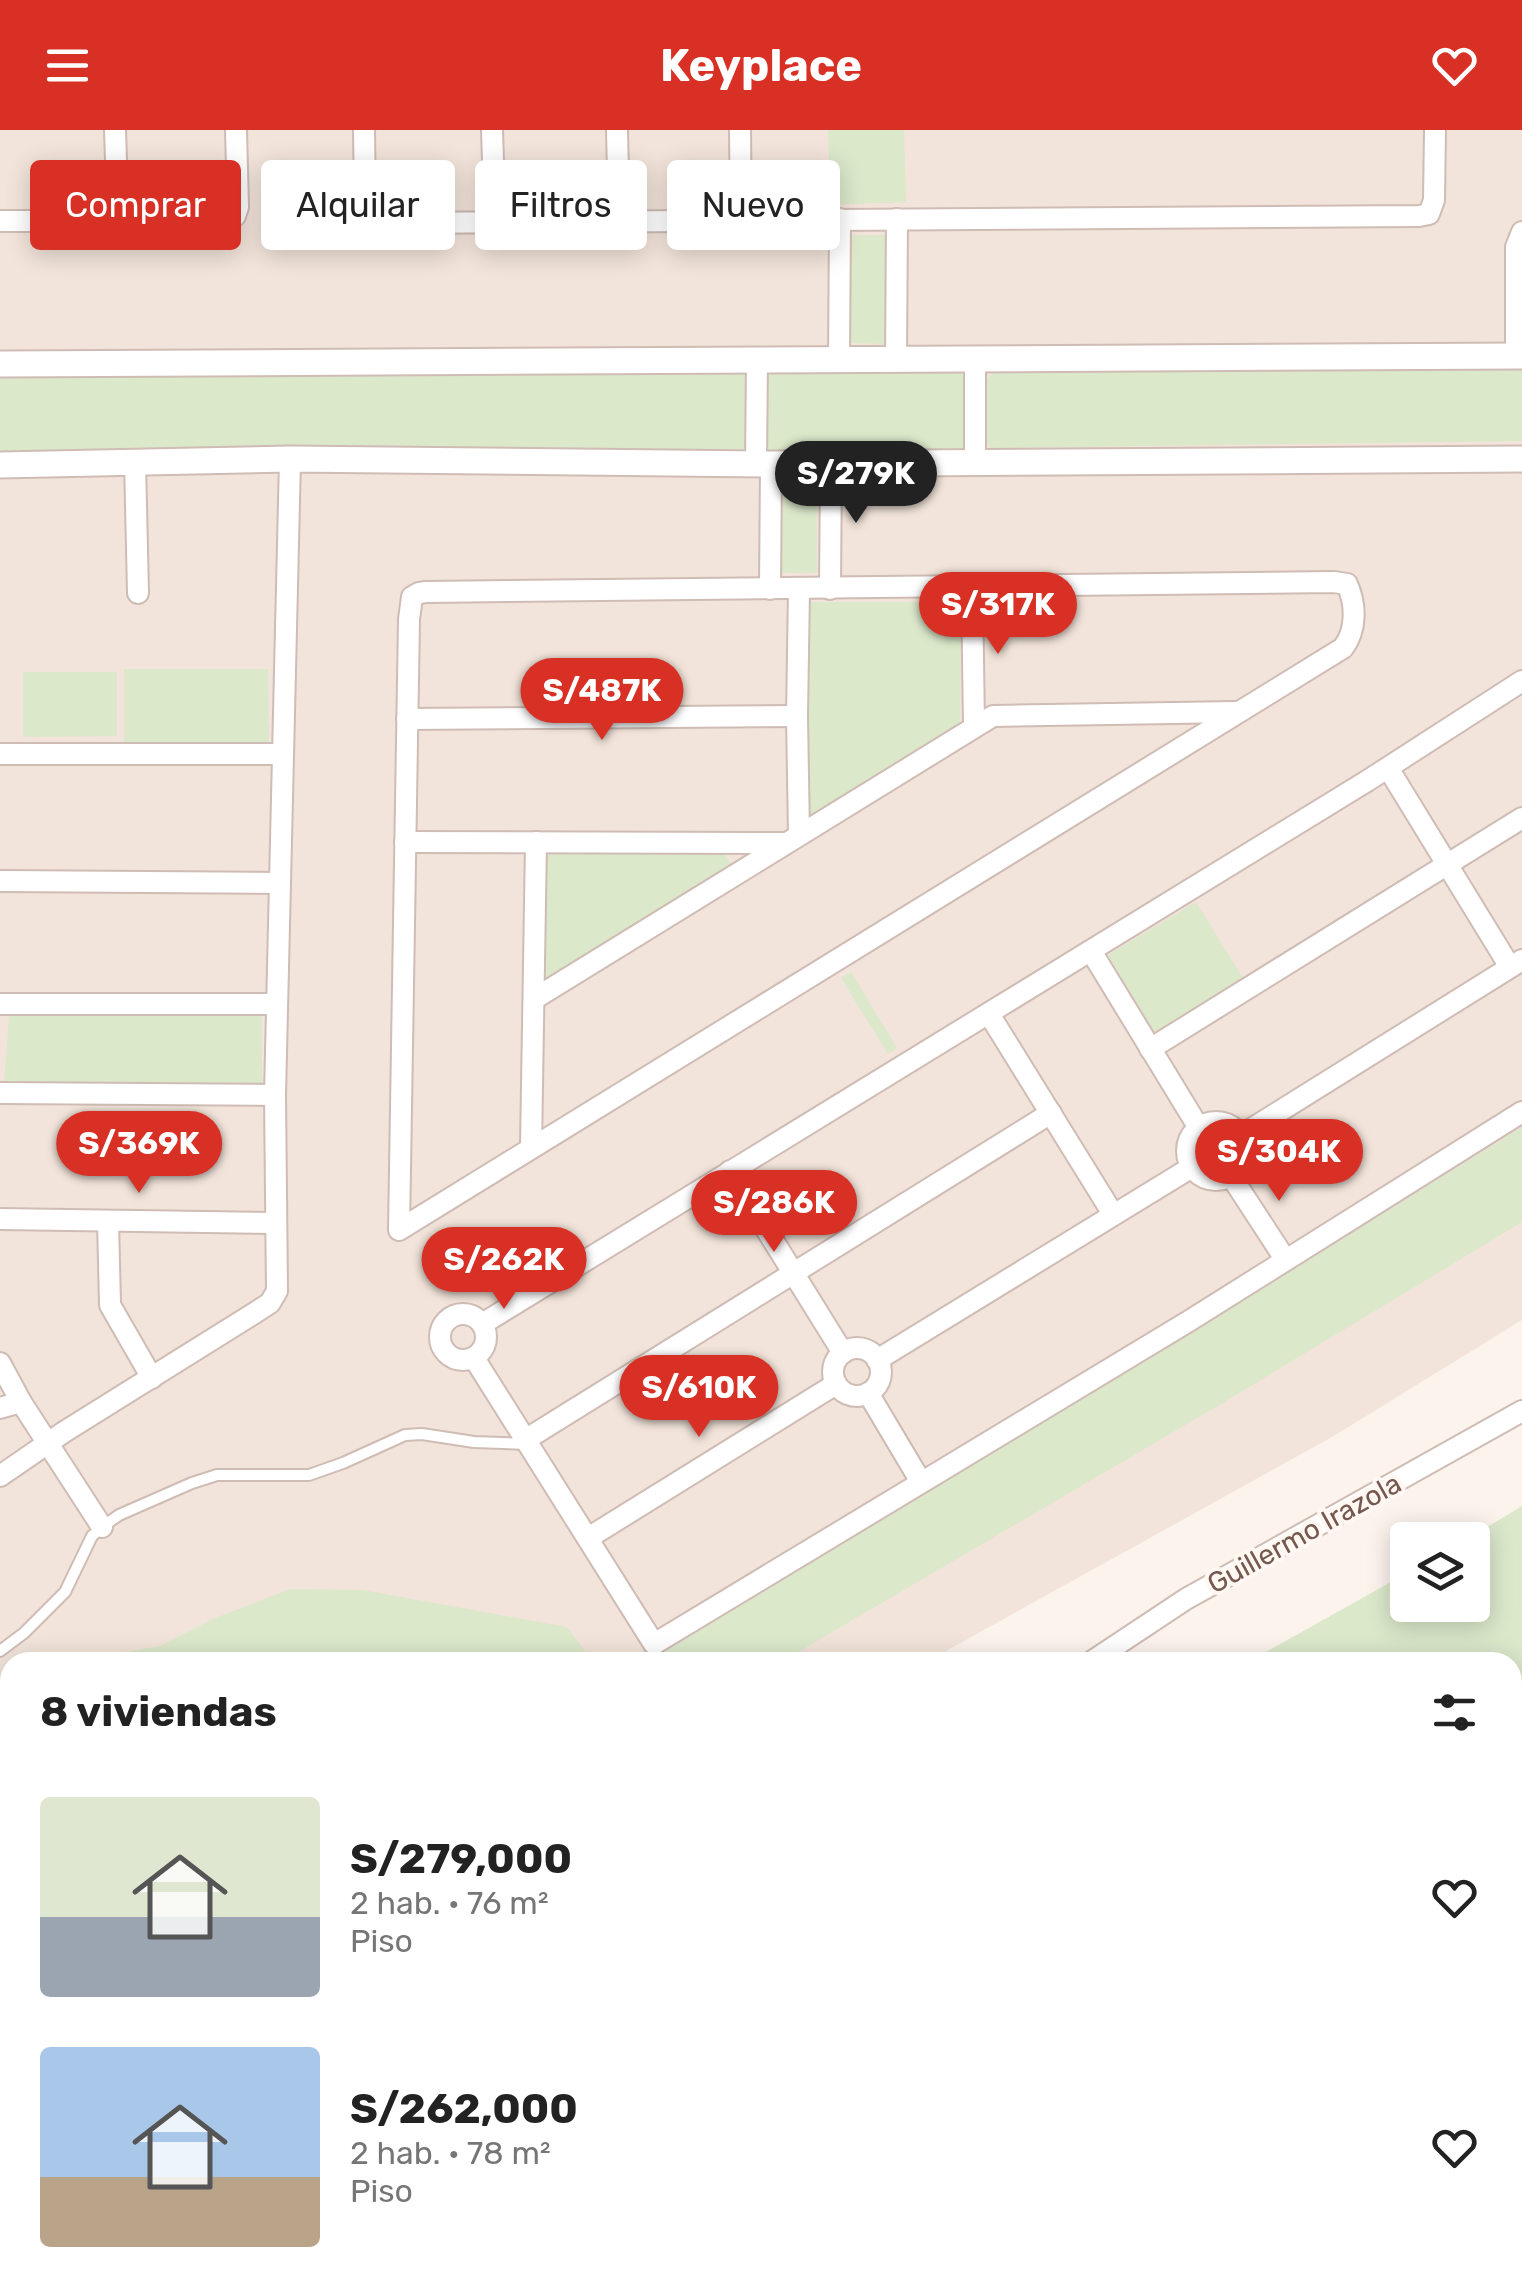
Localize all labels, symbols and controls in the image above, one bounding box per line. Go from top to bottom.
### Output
icon: menu [40,38,95,93]
icon: heart [1427,38,1482,93]
text: Keyplace [660,39,862,92]
chip: Comprar [30,160,241,250]
chip: Alquilar [261,160,455,250]
chip: Filtros [475,160,647,250]
chip: Nuevo [667,160,840,250]
pin: S/279K [775,441,937,526]
text: S/279K [797,454,915,492]
pin: S/317K [917,572,1079,657]
text: S/317K [941,585,1055,623]
pin: S/487K [521,658,683,743]
text: S/487K [542,671,662,709]
pin: S/369K [58,1111,220,1196]
pin: S/304K [1198,1119,1360,1204]
text: S/369K [78,1124,200,1162]
text: S/304K [1217,1132,1341,1170]
pin: S/286K [693,1170,855,1255]
text: S/286K [713,1183,835,1221]
pin: S/262K [423,1227,585,1312]
text: S/262K [444,1240,564,1278]
pin: S/610K [618,1355,780,1440]
text: S/610K [641,1368,757,1406]
street label: Guillermo Irazola [1202,1467,1407,1600]
map controls [1390,1522,1490,1622]
button: layers [1390,1522,1490,1622]
icon: filters [1427,1685,1482,1740]
text: 8 viviendas [40,1687,277,1737]
text: S/279,000 [350,1834,572,1884]
icon: home [120,1837,240,1957]
icon: heart [1427,1870,1482,1925]
text: 2 hab. · 76 m² [350,1884,549,1922]
text: Piso [350,1922,413,1960]
text: S/262,000 [350,2084,578,2134]
icon: home [120,2087,240,2207]
icon: heart [1427,2120,1482,2175]
text: 2 hab. · 78 m² [350,2134,551,2172]
text: Piso [350,2172,413,2210]

